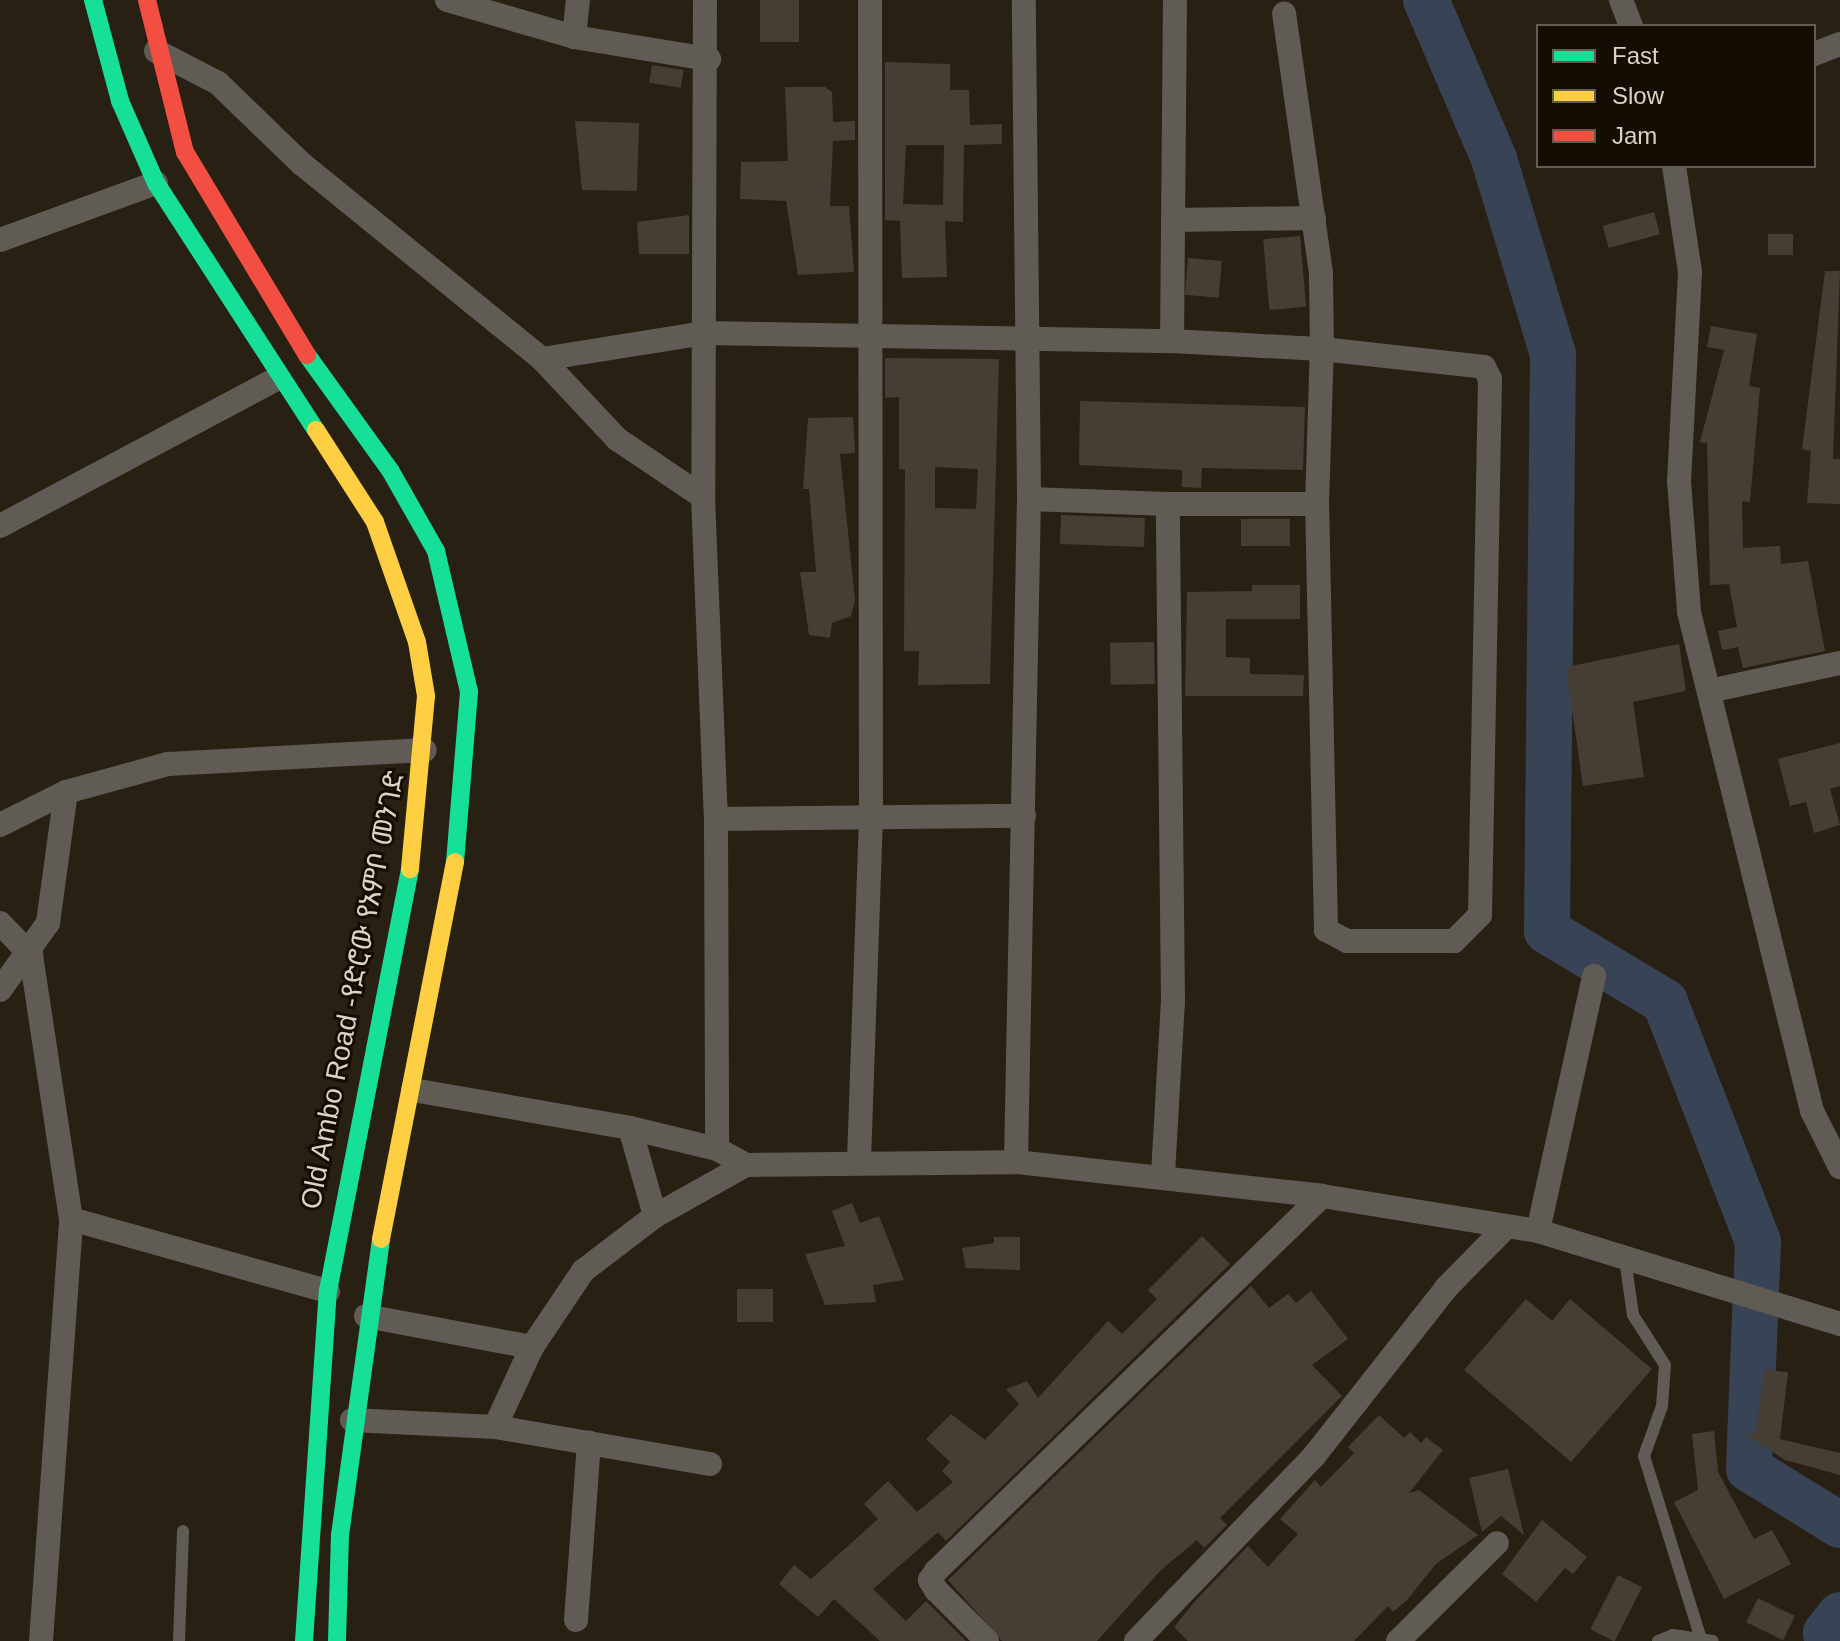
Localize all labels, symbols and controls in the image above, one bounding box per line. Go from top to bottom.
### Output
legend [1536,24,1816,168]
text: Fast [1612,42,1659,69]
text: Slow [1612,82,1664,109]
text: Jam [1612,122,1657,149]
street label: Old Ambo Road -የድሮው የአምቦ መንገድ [294,767,412,1213]

